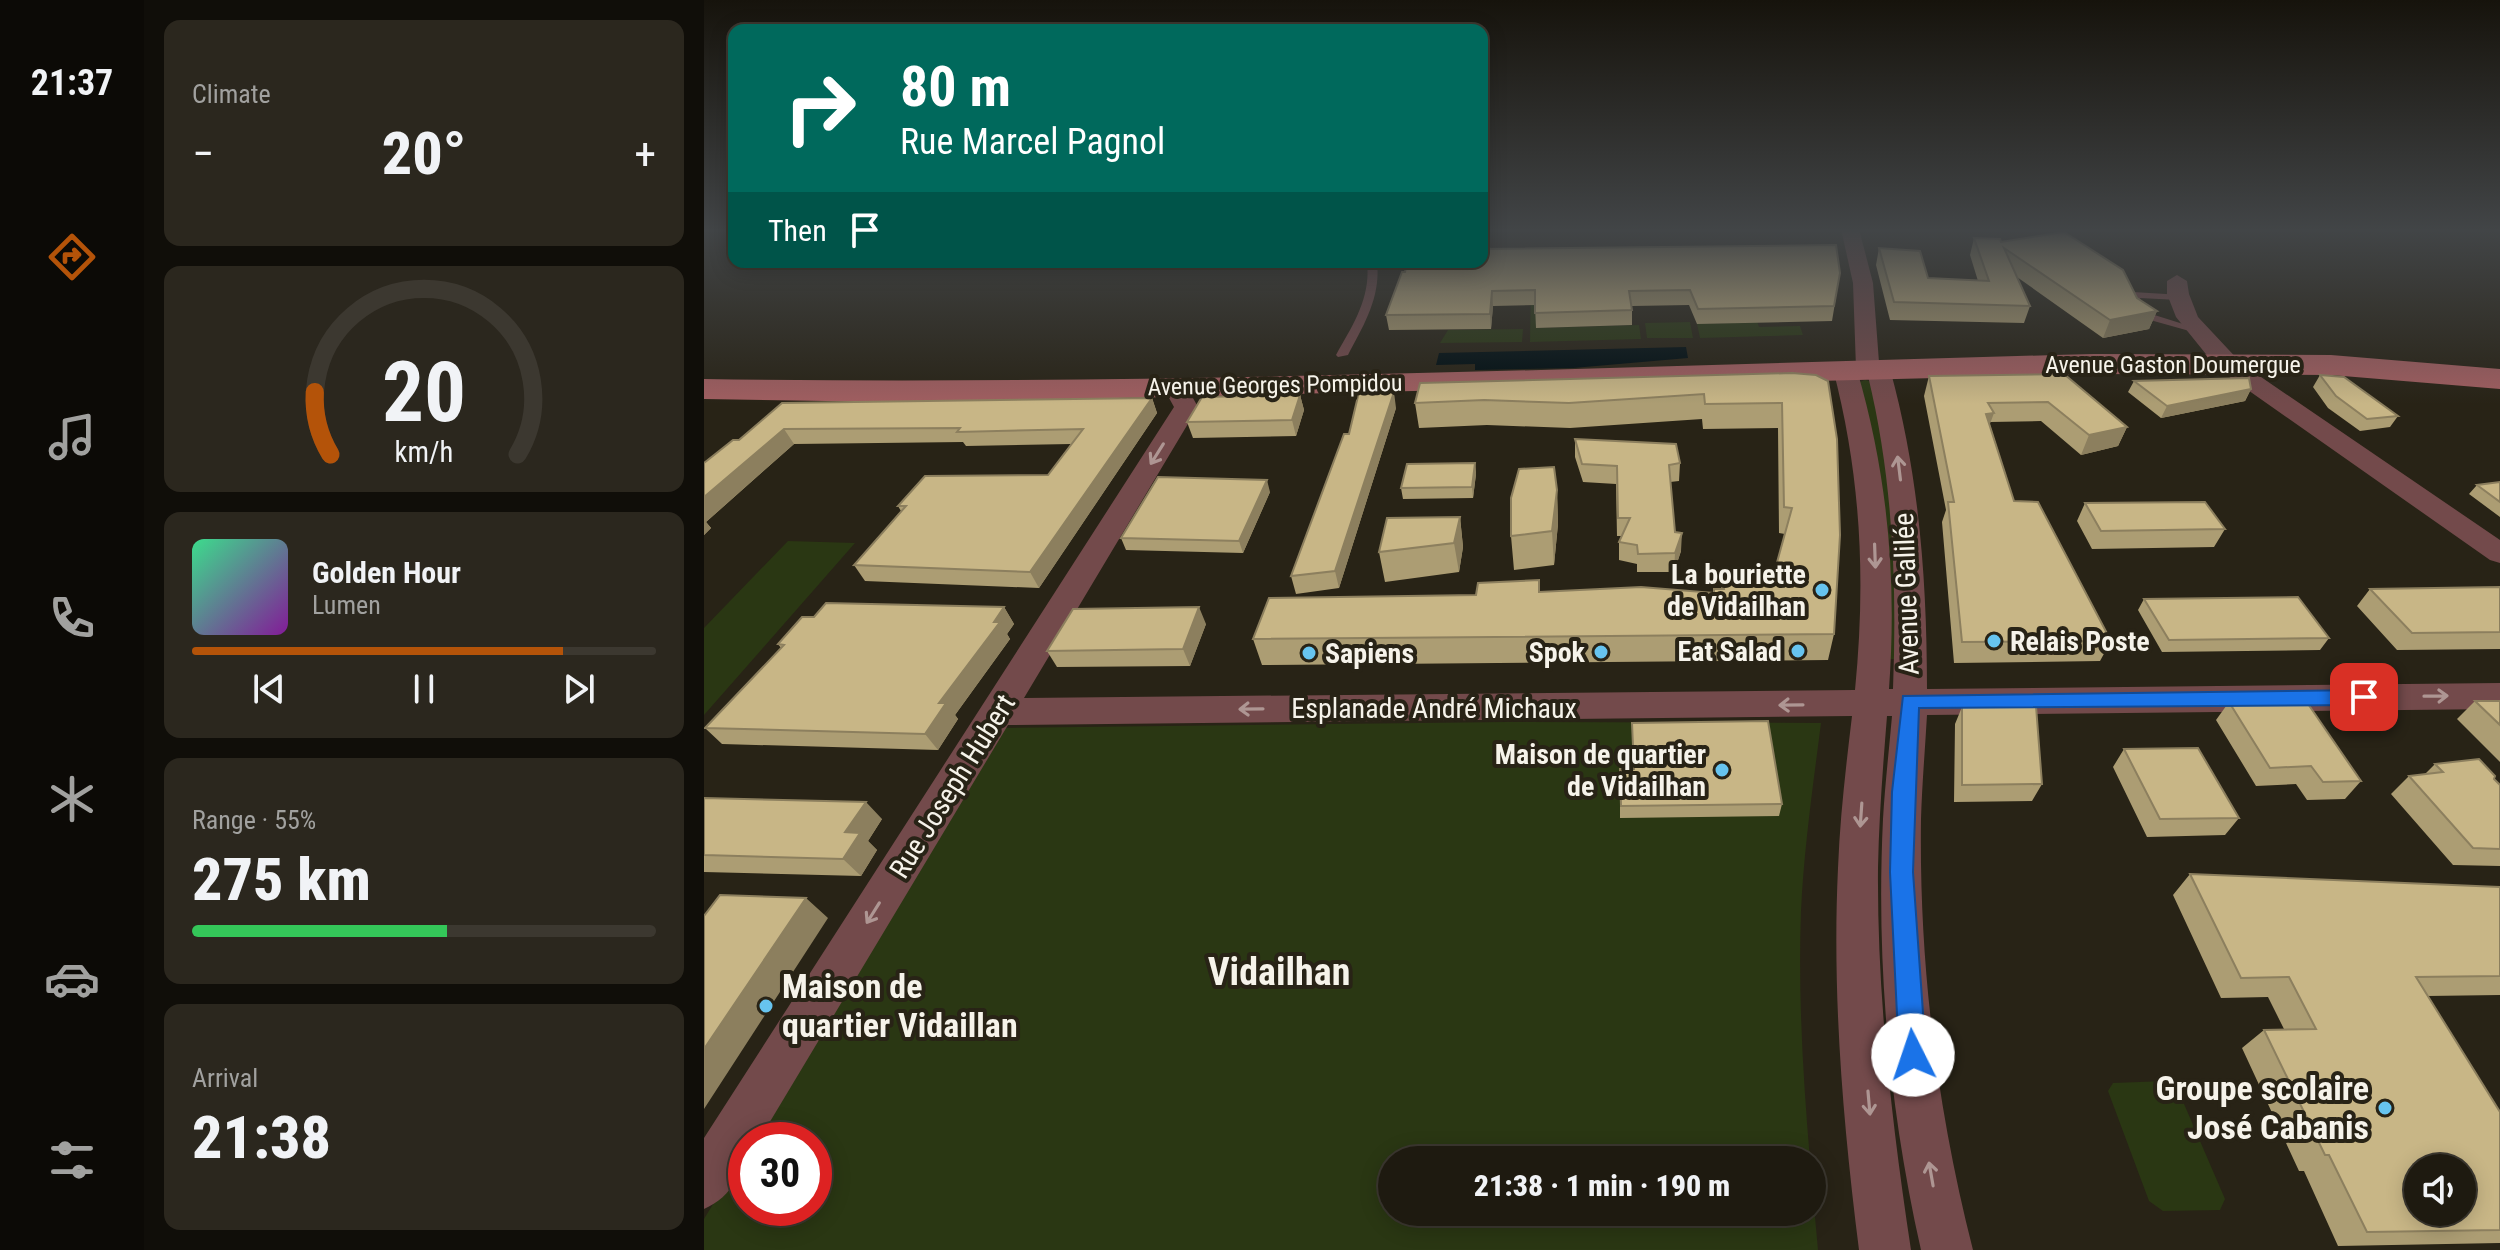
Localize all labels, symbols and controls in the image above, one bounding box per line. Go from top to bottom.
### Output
text: 80 m [900,54,1011,120]
icon: right [768,56,872,160]
text: 21:37 [31,62,113,104]
text: Climate [192,79,271,109]
text: 20° [382,118,466,189]
text: Rue Marcel Pagnol [900,121,1165,163]
text: − [192,128,214,180]
text: + [634,128,656,180]
icon: arrive [843,208,887,252]
text: Then [768,213,827,248]
icon: directions [44,229,100,285]
text: 20 [382,344,466,441]
street label: Avenue Gaston Doumergue [2045,351,2301,379]
street label: Avenue Georges Pompidou [1147,369,1403,401]
icon: music [44,409,100,465]
text: km/h [395,435,453,469]
one-way arrow [1149,442,1165,465]
one-way arrow [1891,456,1906,482]
street label: Avenue Galilée [1887,512,1926,676]
one-way arrow [1867,542,1882,569]
text: Golden Hour [312,555,461,590]
place label: La bouriette de Vidailhan [1667,558,1806,623]
marker: La bouriette de Vidailhan [1813,581,1831,599]
icon: phone [44,590,100,646]
text: Lumen [312,590,381,620]
place label: Relais Poste [2010,625,2150,658]
marker: Relais Poste [1985,632,2003,650]
place label: Eat Salad [1678,635,1782,668]
place label: Spok [1529,636,1586,669]
place label: Sapiens [1325,637,1414,670]
marker: Eat Salad [1789,642,1807,660]
marker: Spok [1592,643,1610,661]
marker: Sapiens [1300,644,1318,662]
pin [2330,663,2398,731]
icon: previous [247,667,291,711]
icon: pause [402,667,446,711]
icon: next [557,667,601,711]
icon: arrive [2342,675,2386,719]
street label: Rue Joseph Hubert [883,688,1022,884]
one-way arrow [2422,689,2449,704]
street label: Esplanade André Michaux [1291,692,1577,725]
one-way arrow [1778,697,1805,712]
one-way arrow [1238,701,1265,717]
place label: Maison de quartier de Vidailhan [1495,738,1706,803]
marker: Maison de quartier de Vidailhan [1713,761,1731,779]
icon: climate [44,771,100,827]
one-way arrow [1853,801,1868,828]
text: Range · 55% [192,805,316,835]
text: 275 km [192,844,371,915]
one-way arrow [865,901,881,924]
district label: Vidailhan [1208,950,1350,994]
icon: car [44,951,100,1007]
place label: Maison de quartier Vidaillan [782,966,1018,1045]
marker: Maison de quartier Vidaillan [757,997,775,1015]
position arrow [1871,1013,1955,1097]
text: Arrival [192,1063,258,1093]
place label: Groupe scolaire José Cabanis [2155,1068,2369,1147]
one-way arrow [1861,1089,1876,1116]
marker: Groupe scolaire José Cabanis [2376,1099,2394,1117]
text: 21:38 [192,1102,331,1173]
speed limit sign: 30 [728,1122,832,1226]
icon: filters [44,1132,100,1188]
map controls [2404,1154,2476,1226]
button: sound [2404,1154,2476,1226]
one-way arrow [1923,1161,1938,1187]
text: 21:38 · 1 min · 190 m [1474,1168,1730,1203]

